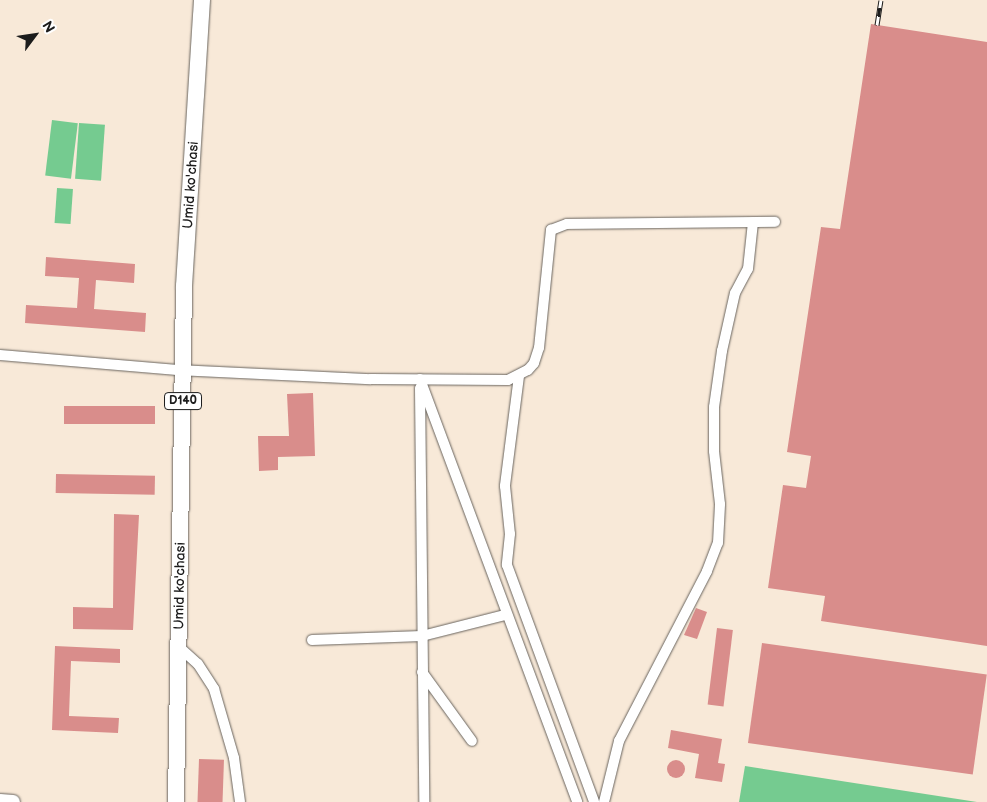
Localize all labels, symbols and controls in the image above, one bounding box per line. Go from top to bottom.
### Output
north arrow [10,10,60,60]
text: N [38,18,58,36]
street label: Umid ko'chasi [180,141,202,229]
road number: D140 [163,392,203,411]
street label: Umid ko'chasi [171,542,189,630]

